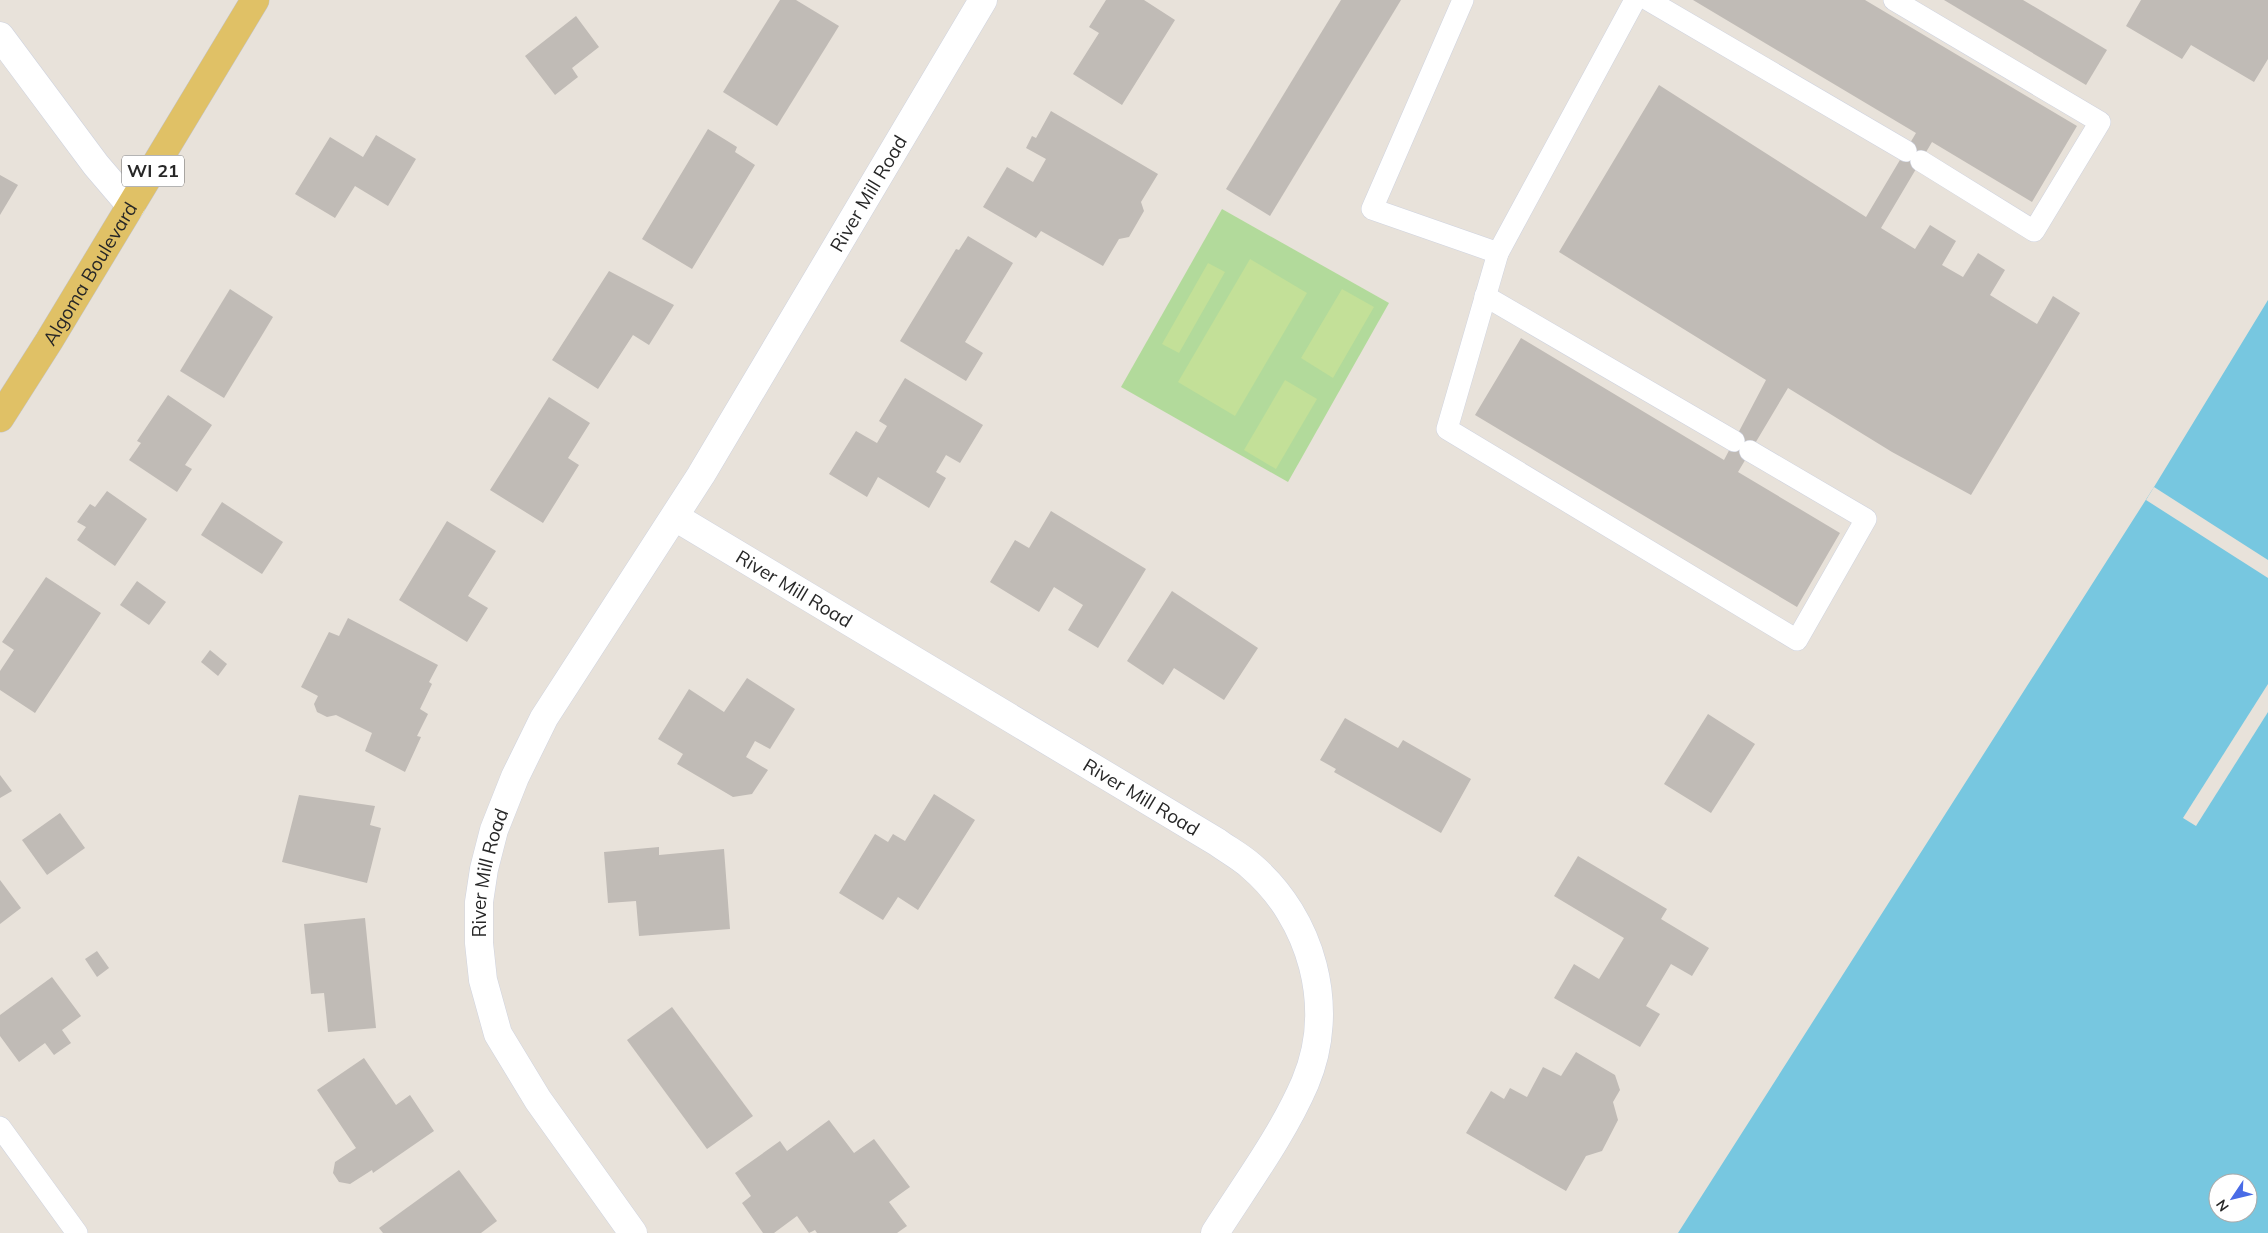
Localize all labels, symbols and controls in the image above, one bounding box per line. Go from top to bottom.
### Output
street label: River Mill Road [824,131,912,256]
road number: WI 21 [122,156,184,187]
street label: Algoma Boulevard [37,198,142,350]
street label: River Mill Road [732,544,857,633]
street label: River Mill Road [1079,753,1204,841]
street label: River Mill Road [467,805,513,938]
north arrow [2208,1173,2258,1223]
text: N [2212,1196,2233,1215]

